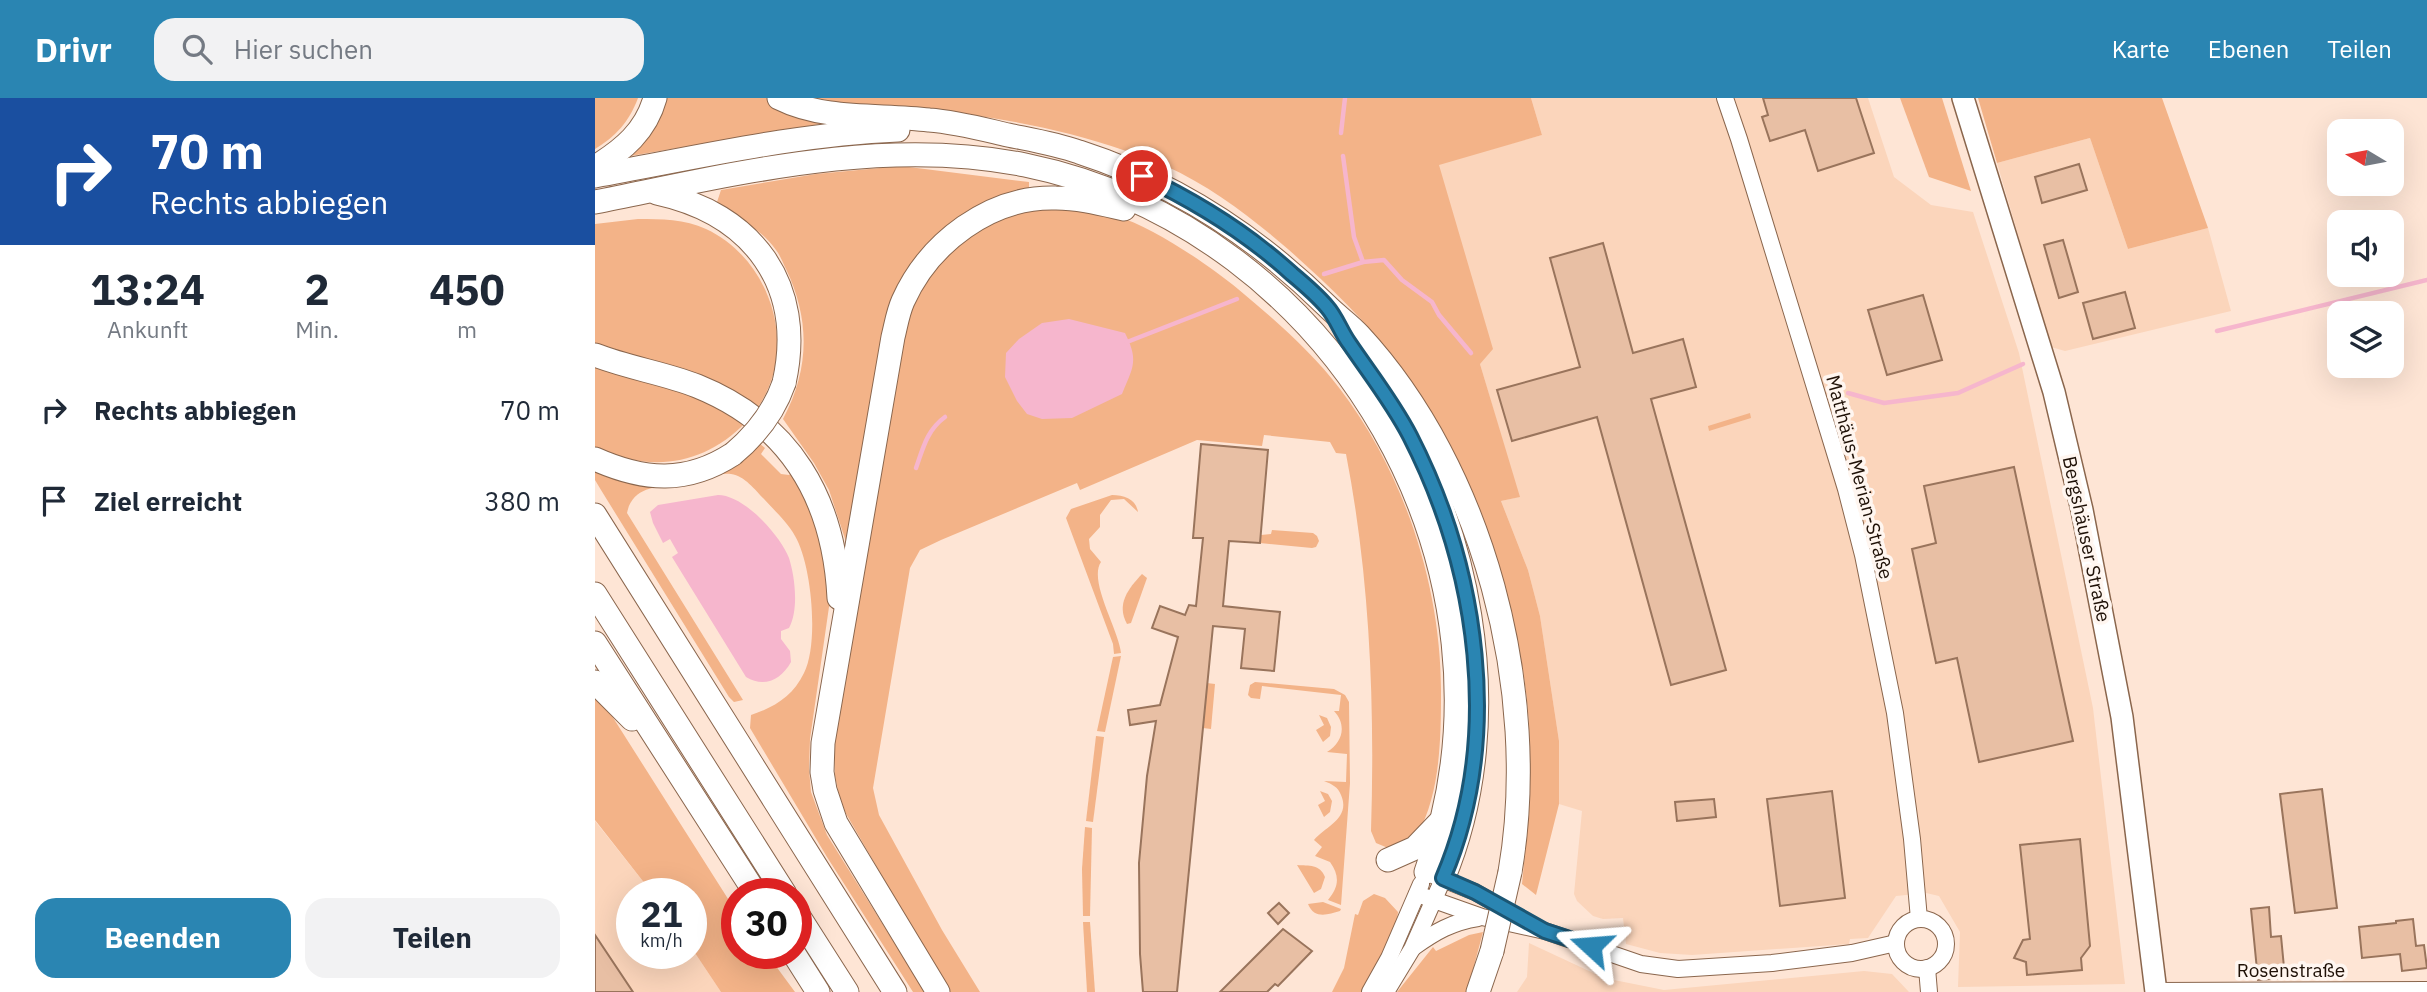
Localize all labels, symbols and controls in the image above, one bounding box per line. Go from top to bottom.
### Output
search box [154,18,644,81]
text: Drivr [35,28,112,71]
icon: search [178,30,216,68]
text: Hier suchen [234,32,373,66]
text: Karte [2112,33,2170,65]
text: Ebenen [2208,33,2289,65]
text: Teilen [2327,33,2392,65]
text: 70 m [150,119,264,182]
north arrow [2327,119,2405,196]
map controls [2327,119,2404,378]
icon: right [35,126,126,217]
pin [1112,146,1172,206]
icon: arrive [1123,157,1161,195]
text: Rechts abbiegen [150,181,388,223]
button: sound [2327,210,2404,287]
text: 13:24 [90,262,205,317]
text: 2 [304,262,330,317]
text: 450 [429,262,505,317]
button: layers [2327,301,2404,378]
text: Ankunft [107,314,188,344]
text: Min. [295,314,339,344]
text: m [457,314,477,344]
street label: Matthäus-Merian-Straße [1821,372,1899,582]
icon: right [35,391,73,429]
text: Rechts abbiegen [94,393,297,427]
text: 70 m [500,393,560,427]
street label: Bergshäuser Straße [2058,454,2116,624]
icon: arrive [35,482,73,520]
text: Ziel erreicht [94,484,242,518]
text: 380 m [484,484,560,518]
speed limit sign: 30 [721,878,812,969]
text: 21 [640,891,683,937]
button: Beenden [35,898,291,978]
button: Teilen [305,898,560,978]
position arrow [1554,909,1628,983]
text: km/h [640,929,683,952]
street label: Rosenstraße [2237,958,2345,982]

